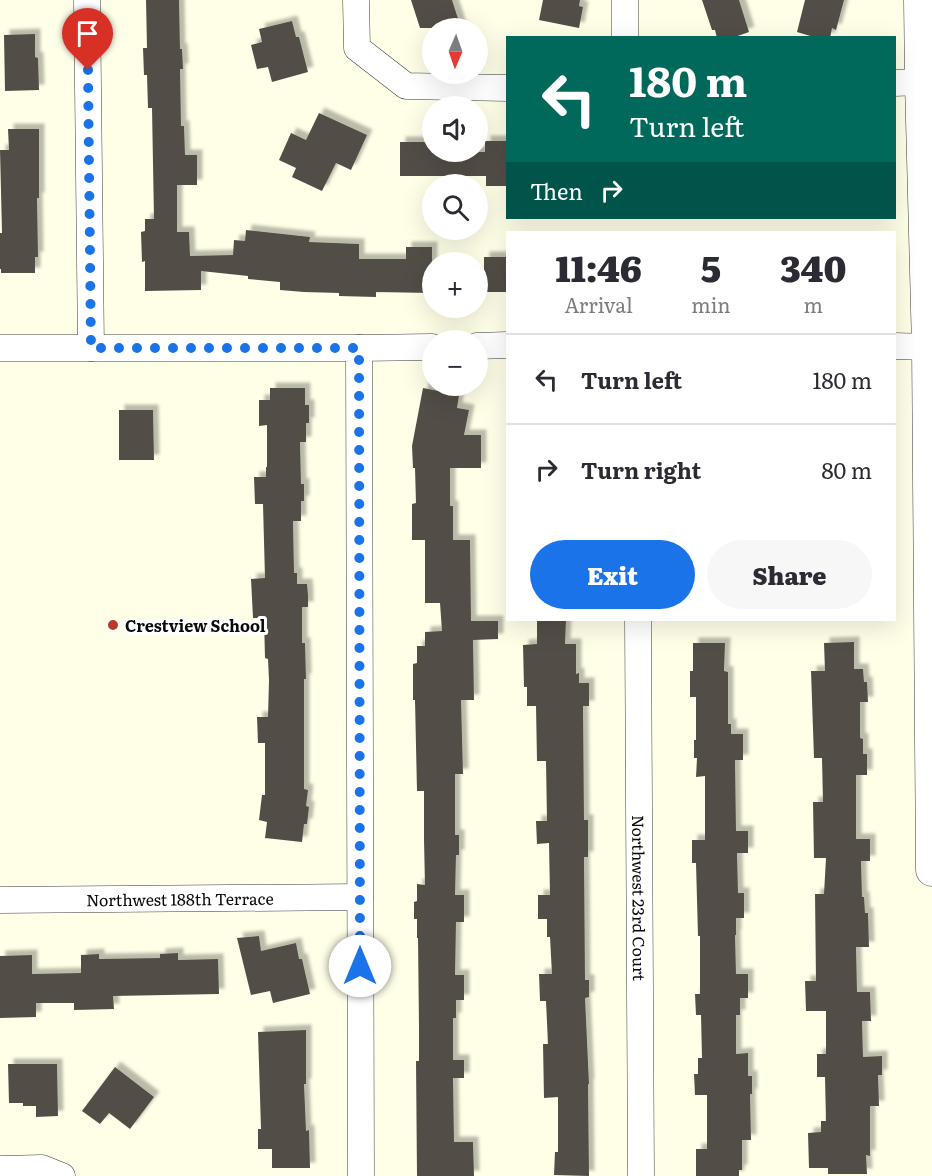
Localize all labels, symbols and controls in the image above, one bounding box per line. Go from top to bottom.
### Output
pin [62,8,113,70]
icon: arrive [71,17,104,50]
north arrow [422,18,488,84]
map controls [422,18,488,396]
text: 180 m [629,48,747,110]
icon: left [530,60,608,138]
button: sound [422,96,488,162]
text: Turn left [629,105,744,145]
button: search [422,174,488,240]
text: Then [530,174,583,207]
icon: right [595,174,628,207]
text: 11:46 [556,240,642,293]
text: 5 [701,240,721,293]
text: 340 [780,240,846,293]
button: + [422,252,488,318]
text: Arrival [565,289,633,319]
text: min [691,289,731,319]
text: m [804,289,823,319]
button: − [422,330,488,396]
icon: left [530,363,563,396]
text: Turn left [581,363,682,396]
text: 180 m [812,363,872,396]
icon: right [530,453,563,486]
text: Turn right [581,453,701,486]
text: 80 m [821,453,872,486]
button: Exit [530,540,695,609]
button: Share [707,540,872,609]
place label: Crestview School [125,613,266,637]
marker: Crestview School [106,618,120,632]
street label: Northwest 23rd Court [627,815,652,982]
street label: Northwest 188th Terrace [86,886,274,911]
position arrow [328,934,392,998]

